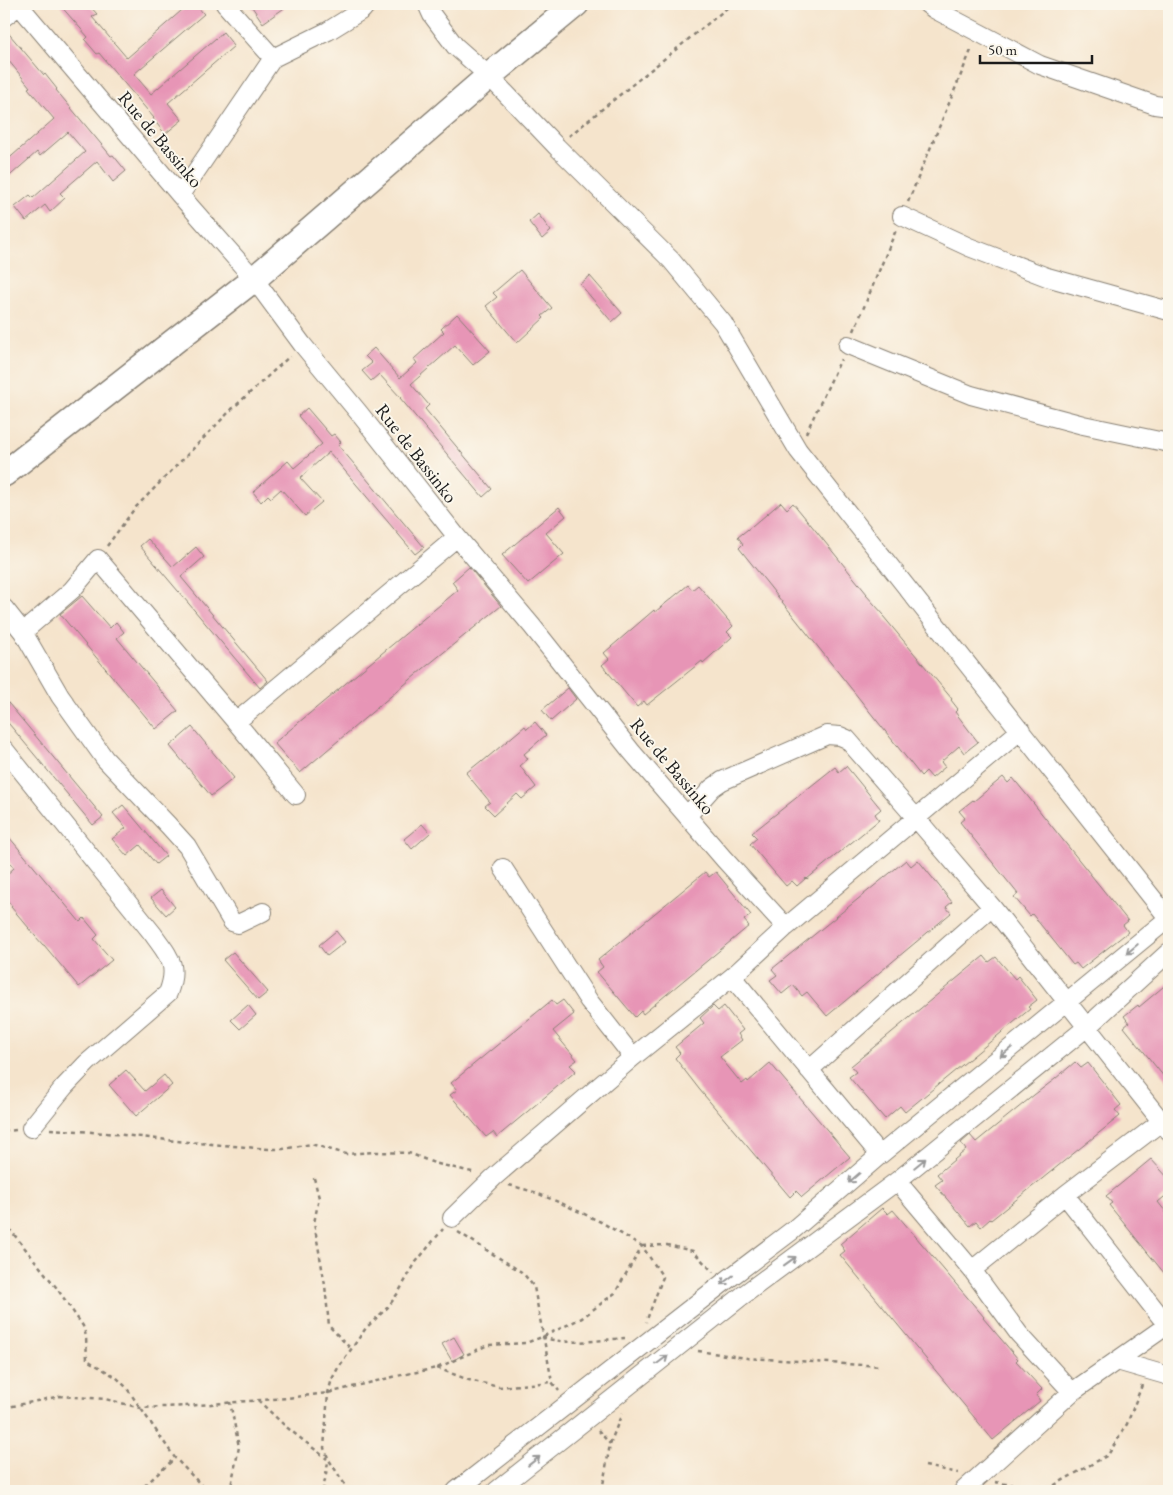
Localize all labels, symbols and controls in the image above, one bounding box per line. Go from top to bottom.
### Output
scale bar [980,32,1093,64]
text: 50 m [988,40,1017,59]
street label: Rue de Bassinko [113,85,209,193]
street label: Rue de Bassinko [370,398,463,508]
street label: Rue de Bassinko [625,712,721,820]
one-way arrow [1125,943,1138,955]
one-way arrow [1000,1047,1013,1058]
one-way arrow [913,1157,926,1168]
one-way arrow [847,1172,860,1183]
one-way arrow [783,1256,797,1266]
one-way arrow [721,1274,734,1285]
one-way arrow [655,1355,669,1365]
one-way arrow [527,1456,541,1466]

